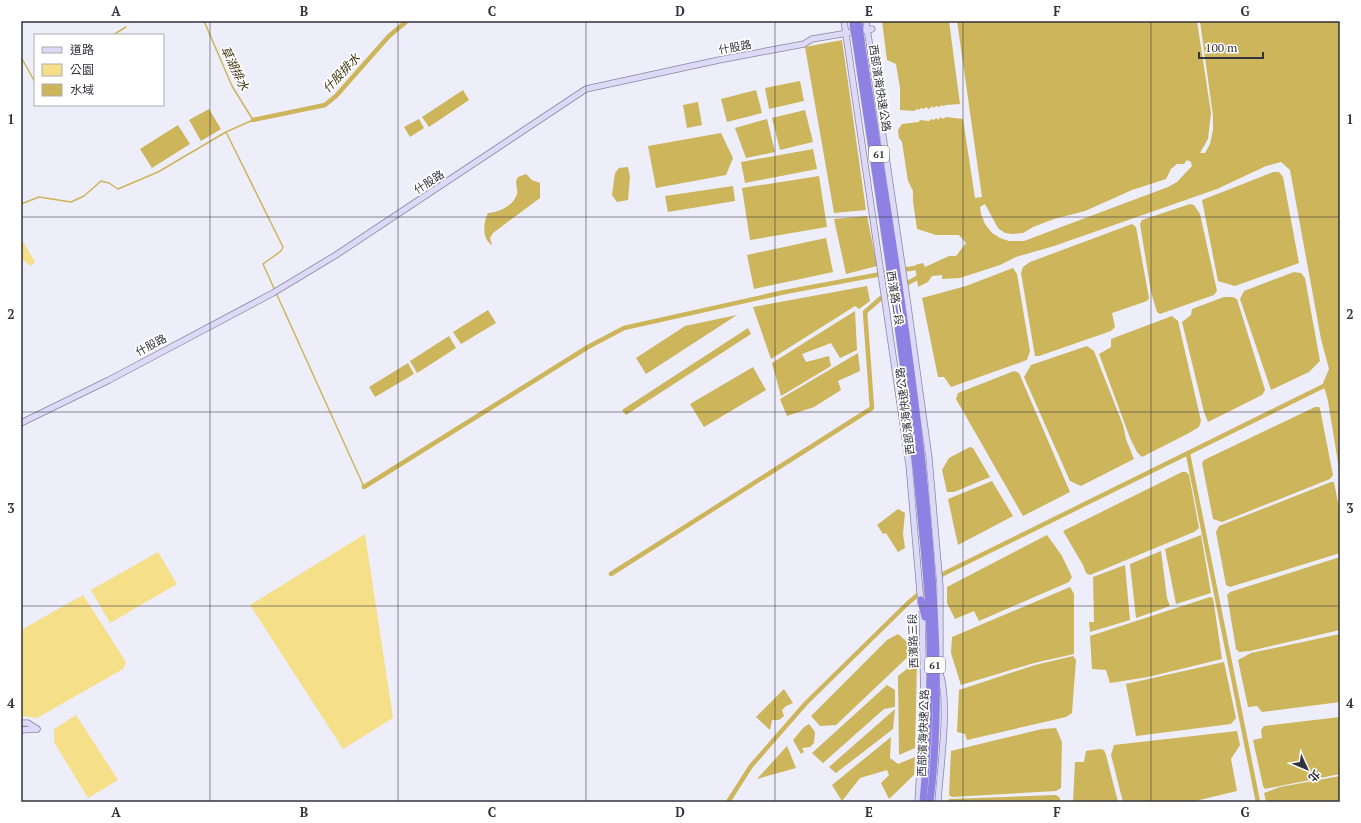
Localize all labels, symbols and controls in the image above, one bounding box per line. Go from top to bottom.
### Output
text: A [111,2,121,20]
text: B [300,2,308,20]
text: C [488,2,496,20]
text: D [675,2,685,20]
text: E [865,2,873,20]
text: F [1053,2,1061,20]
text: G [1240,2,1250,20]
legend [34,34,164,106]
scale bar [1199,34,1263,60]
street label: 什股路 [717,37,753,57]
text: 100 m [1205,40,1238,55]
text: 道路 [70,42,94,57]
water label: 草湖排水 [218,43,253,94]
street label: 西部濱海快速公路 [866,43,894,133]
water label: 什股排水 [319,50,364,96]
text: 公園 [70,62,94,77]
text: 水域 [70,82,94,97]
text: 1 [7,110,15,128]
text: 1 [1346,110,1354,128]
road number: 61 [869,146,889,162]
street label: 什股路 [411,167,447,197]
street label: 西濱路二段 [884,270,906,326]
text: 2 [7,305,15,323]
text: 2 [1346,305,1354,323]
street label: 什股路 [133,331,169,359]
street label: 西部濱海快速公路 [893,366,917,456]
text: 3 [7,499,15,517]
text: 3 [1346,499,1354,517]
street label: 西濱路三段 [905,613,921,669]
road number: 61 [925,657,945,673]
street label: 西部濱海快速公路 [914,689,932,777]
text: 4 [7,694,15,712]
text: 4 [1346,694,1354,712]
north arrow [1287,749,1327,789]
text: 北 [1305,767,1323,785]
text: A [111,803,121,821]
text: B [300,803,308,821]
text: C [488,803,496,821]
text: D [675,803,685,821]
text: E [865,803,873,821]
text: F [1053,803,1061,821]
text: G [1240,803,1250,821]

